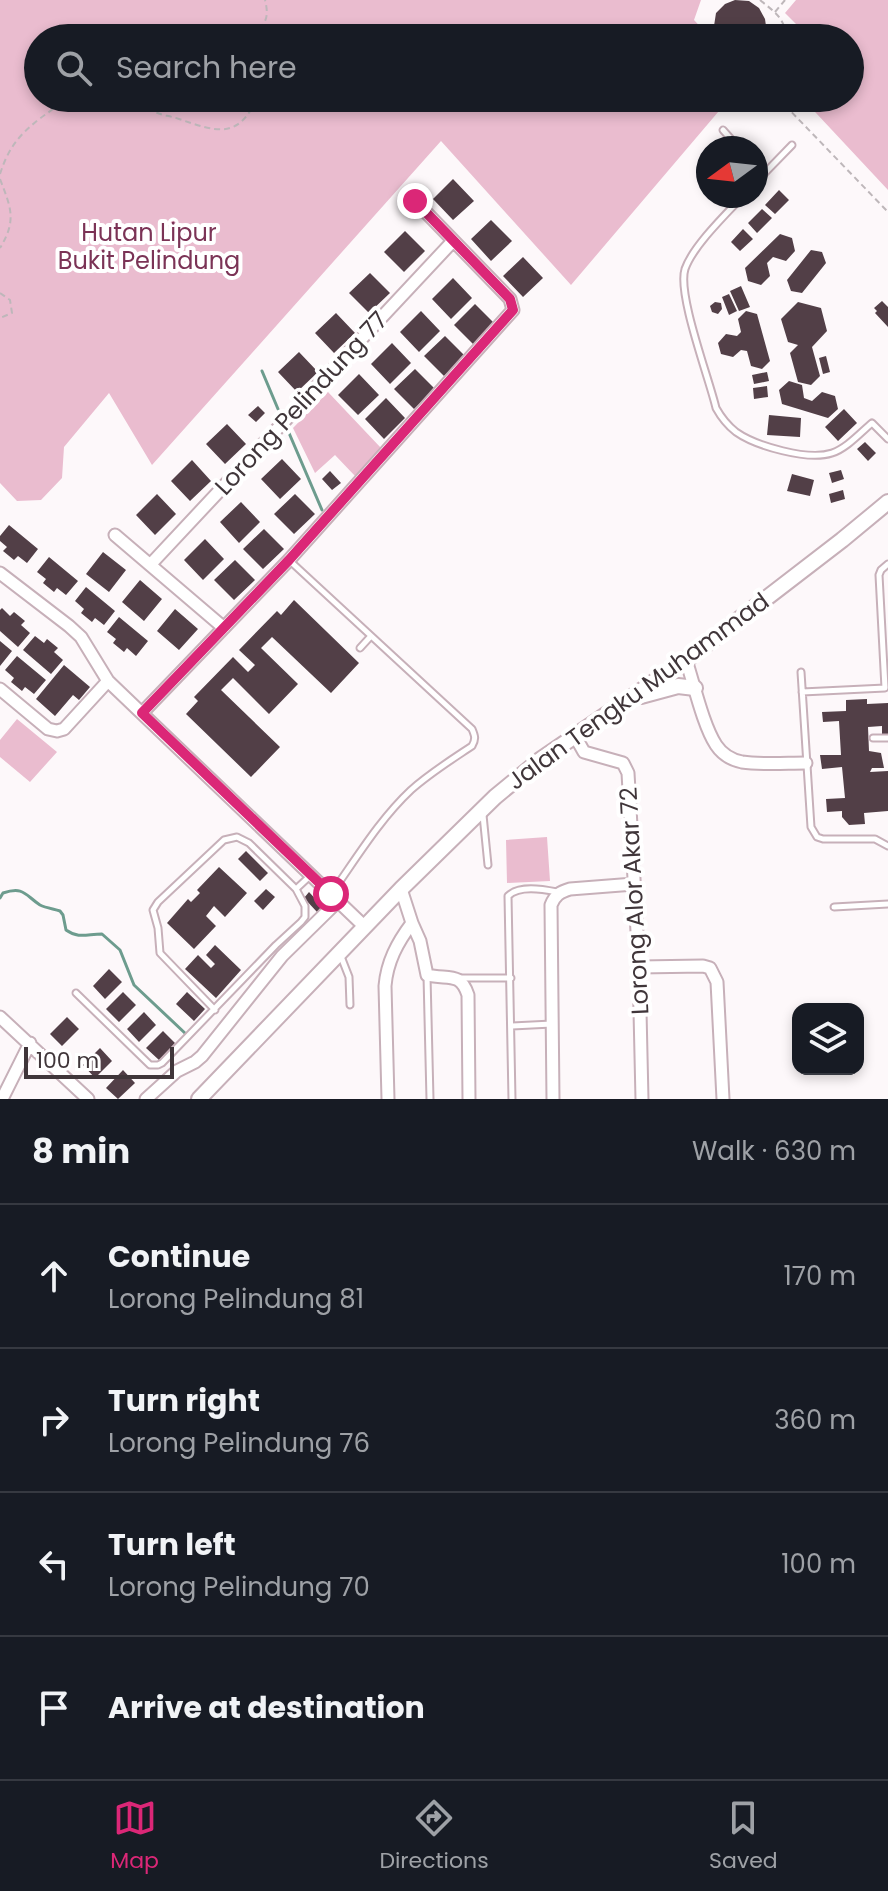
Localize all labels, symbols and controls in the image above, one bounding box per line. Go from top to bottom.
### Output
search box [24,24,864,112]
icon: search [52,46,96,90]
text: Search here [116,46,297,89]
north arrow [696,136,768,208]
route end [397,183,433,219]
park label: Hutan Lipur Bukit Pelindung [58,216,240,277]
street label: Lorong Pelindung 77 [207,304,395,502]
street label: Jalan Tengku Muhammad [501,585,775,797]
street label: Lorong Alor Akar 72 [612,786,656,1016]
route start [313,876,349,912]
map controls [792,1003,864,1075]
button: layers [792,1003,864,1075]
scale bar [24,1043,174,1079]
text: 100 m [36,1045,99,1076]
text: 8 min [32,1127,130,1175]
text: Walk · 630 m [692,1133,856,1169]
text: Continue [108,1235,250,1278]
icon: ahead [32,1254,76,1298]
text: 170 m [783,1258,856,1294]
text: Lorong Pelindung 81 [108,1281,364,1317]
text: Turn right [108,1379,260,1422]
icon: right [32,1398,76,1442]
text: 360 m [774,1402,856,1438]
text: Lorong Pelindung 76 [108,1425,370,1461]
text: Turn left [108,1523,236,1566]
icon: left [32,1542,76,1586]
text: 100 m [781,1546,856,1582]
text: Lorong Pelindung 70 [108,1569,370,1605]
icon: arrive [32,1686,76,1730]
text: Arrive at destination [108,1686,425,1729]
tab: Map [110,1796,159,1877]
tab: Directions [379,1796,489,1877]
tab: Saved [709,1796,778,1877]

